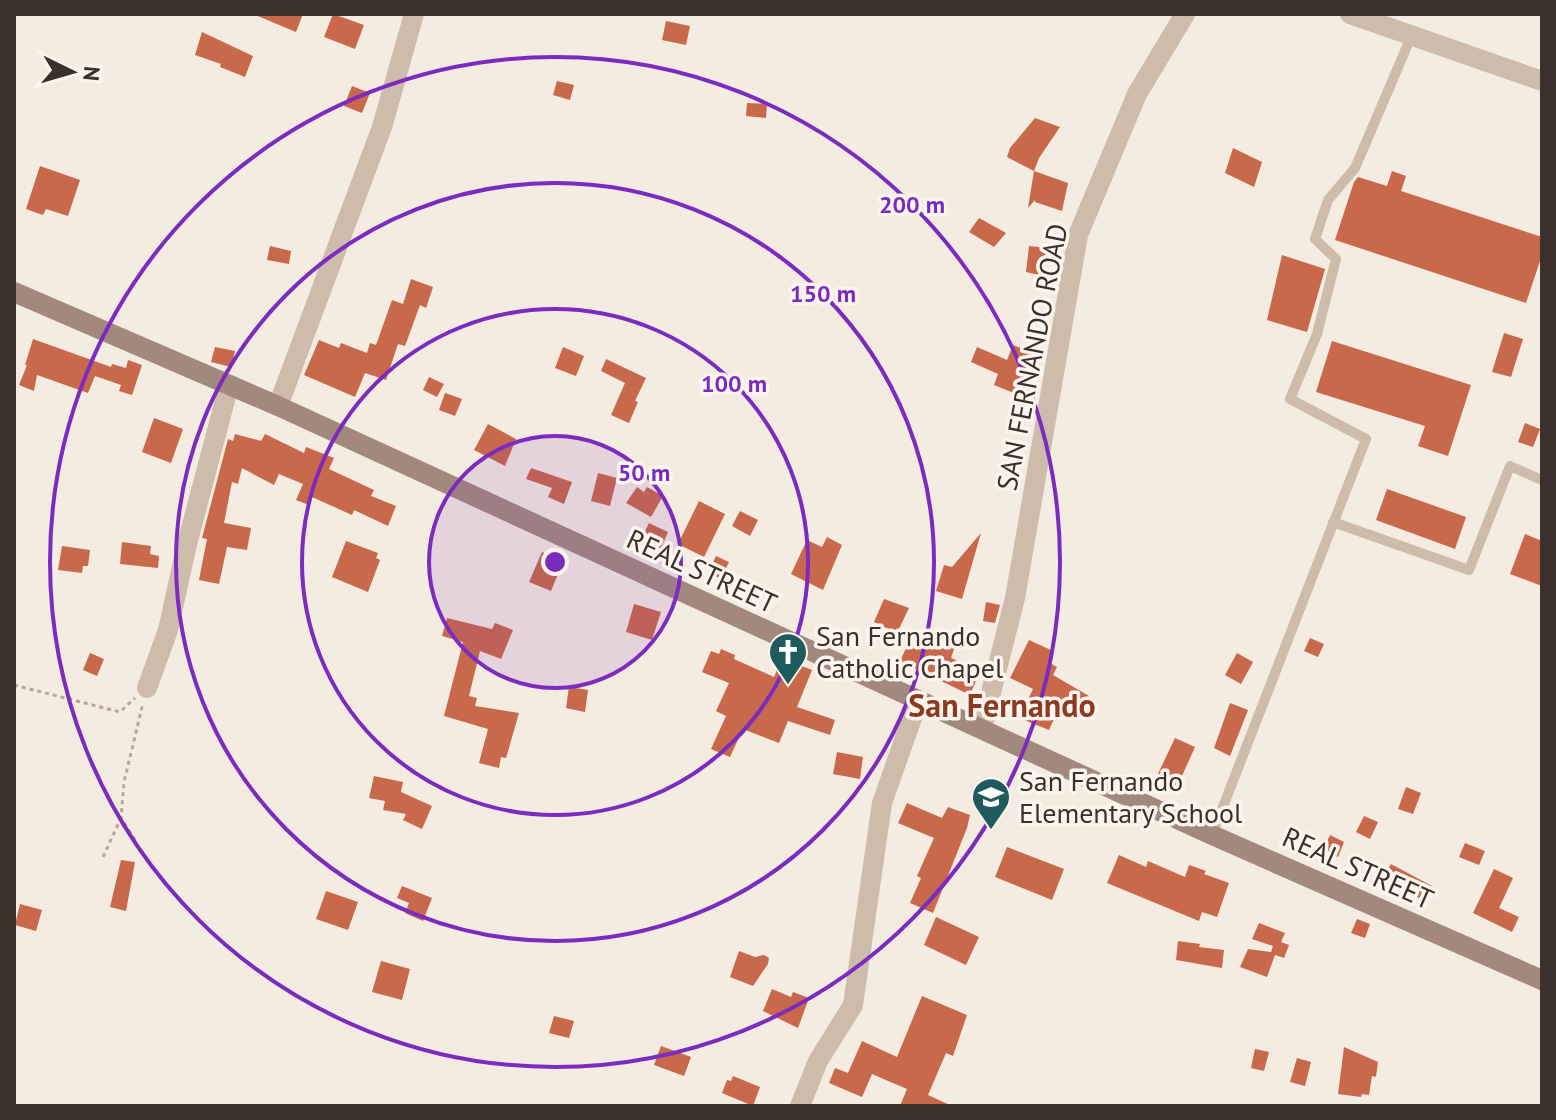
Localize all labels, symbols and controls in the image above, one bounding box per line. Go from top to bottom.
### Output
north arrow [32,32,112,112]
text: N [77,65,107,82]
text: 200 m [879,189,945,220]
street label: SAN FERNANDO ROAD [987,220,1076,494]
text: 150 m [790,278,856,309]
text: 100 m [701,368,767,399]
text: 50 m [618,457,670,488]
street label: REAL STREET [621,520,784,622]
centre of rings [541,548,569,576]
place label: San Fernando Catholic Chapel [816,617,1003,686]
church icon: San Fernando Catholic Chapel [767,631,809,686]
district label: San Fernando [908,684,1096,726]
place label: San Fernando Elementary School [1019,762,1242,831]
school or university icon: San Fernando Elementary School [970,776,1012,831]
street label: REAL STREET [1277,818,1440,917]

